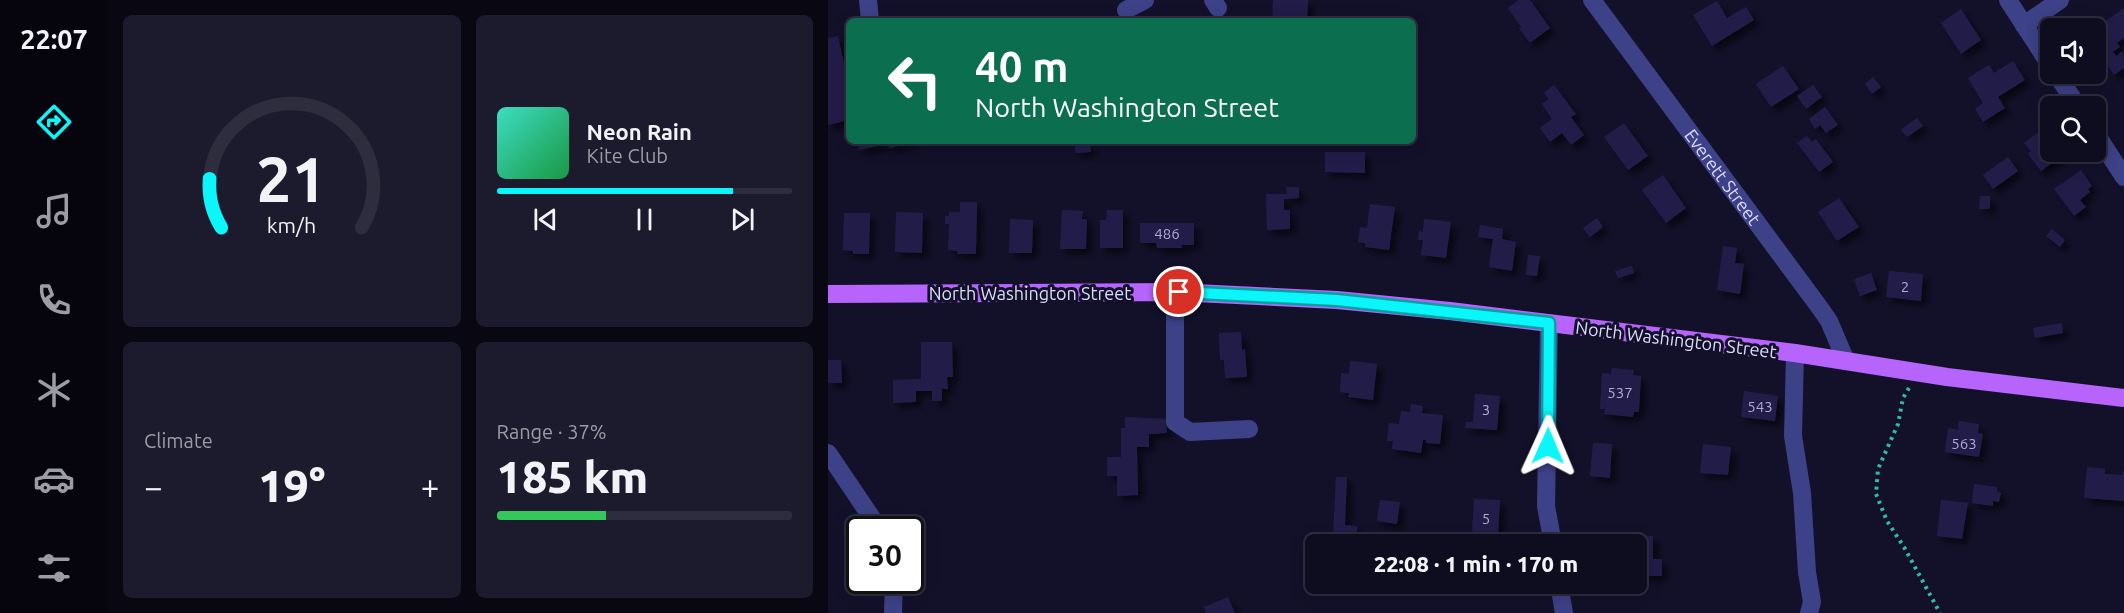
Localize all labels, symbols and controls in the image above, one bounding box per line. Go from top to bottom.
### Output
map controls [2040,18,2106,162]
button: sound [2040,18,2106,84]
text: 22:07 [20,24,88,54]
icon: left [876,42,954,120]
text: 40 m [975,43,1069,90]
text: North Washington Street [975,92,1279,122]
button: search [2040,96,2106,162]
icon: directions [33,101,75,143]
text: Neon Rain [587,119,692,144]
street label: Everett Street [1681,125,1765,229]
text: 21 [257,144,327,214]
text: Kite Club [587,144,668,167]
icon: music [33,190,75,232]
icon: previous [529,203,562,236]
icon: pause [628,203,661,236]
icon: next [726,203,759,236]
text: km/h [267,214,316,238]
house number: 486 [1154,225,1180,242]
pin [1153,266,1204,317]
icon: arrive [1162,275,1195,308]
house number: 2 [1901,278,1909,295]
icon: phone [33,279,75,321]
street label: North Washington Street [929,283,1131,303]
street label: North Washington Street [1574,317,1778,361]
icon: climate [33,369,75,411]
house number: 537 [1607,384,1633,401]
house number: 543 [1747,398,1773,415]
house number: 3 [1482,401,1490,418]
position arrow [1516,414,1580,478]
text: Range · 37% [497,420,607,443]
text: Climate [144,429,213,452]
house number: 563 [1951,435,1977,452]
text: 185 km [497,451,648,502]
icon: car [33,458,75,500]
text: 19° [258,460,325,511]
text: − [144,468,163,505]
text: + [421,468,439,505]
house number: 5 [1482,510,1490,527]
speed limit sign: 30 [846,516,924,594]
icon: filters [33,547,75,589]
text: 22:08 · 1 min · 170 m [1374,551,1578,576]

